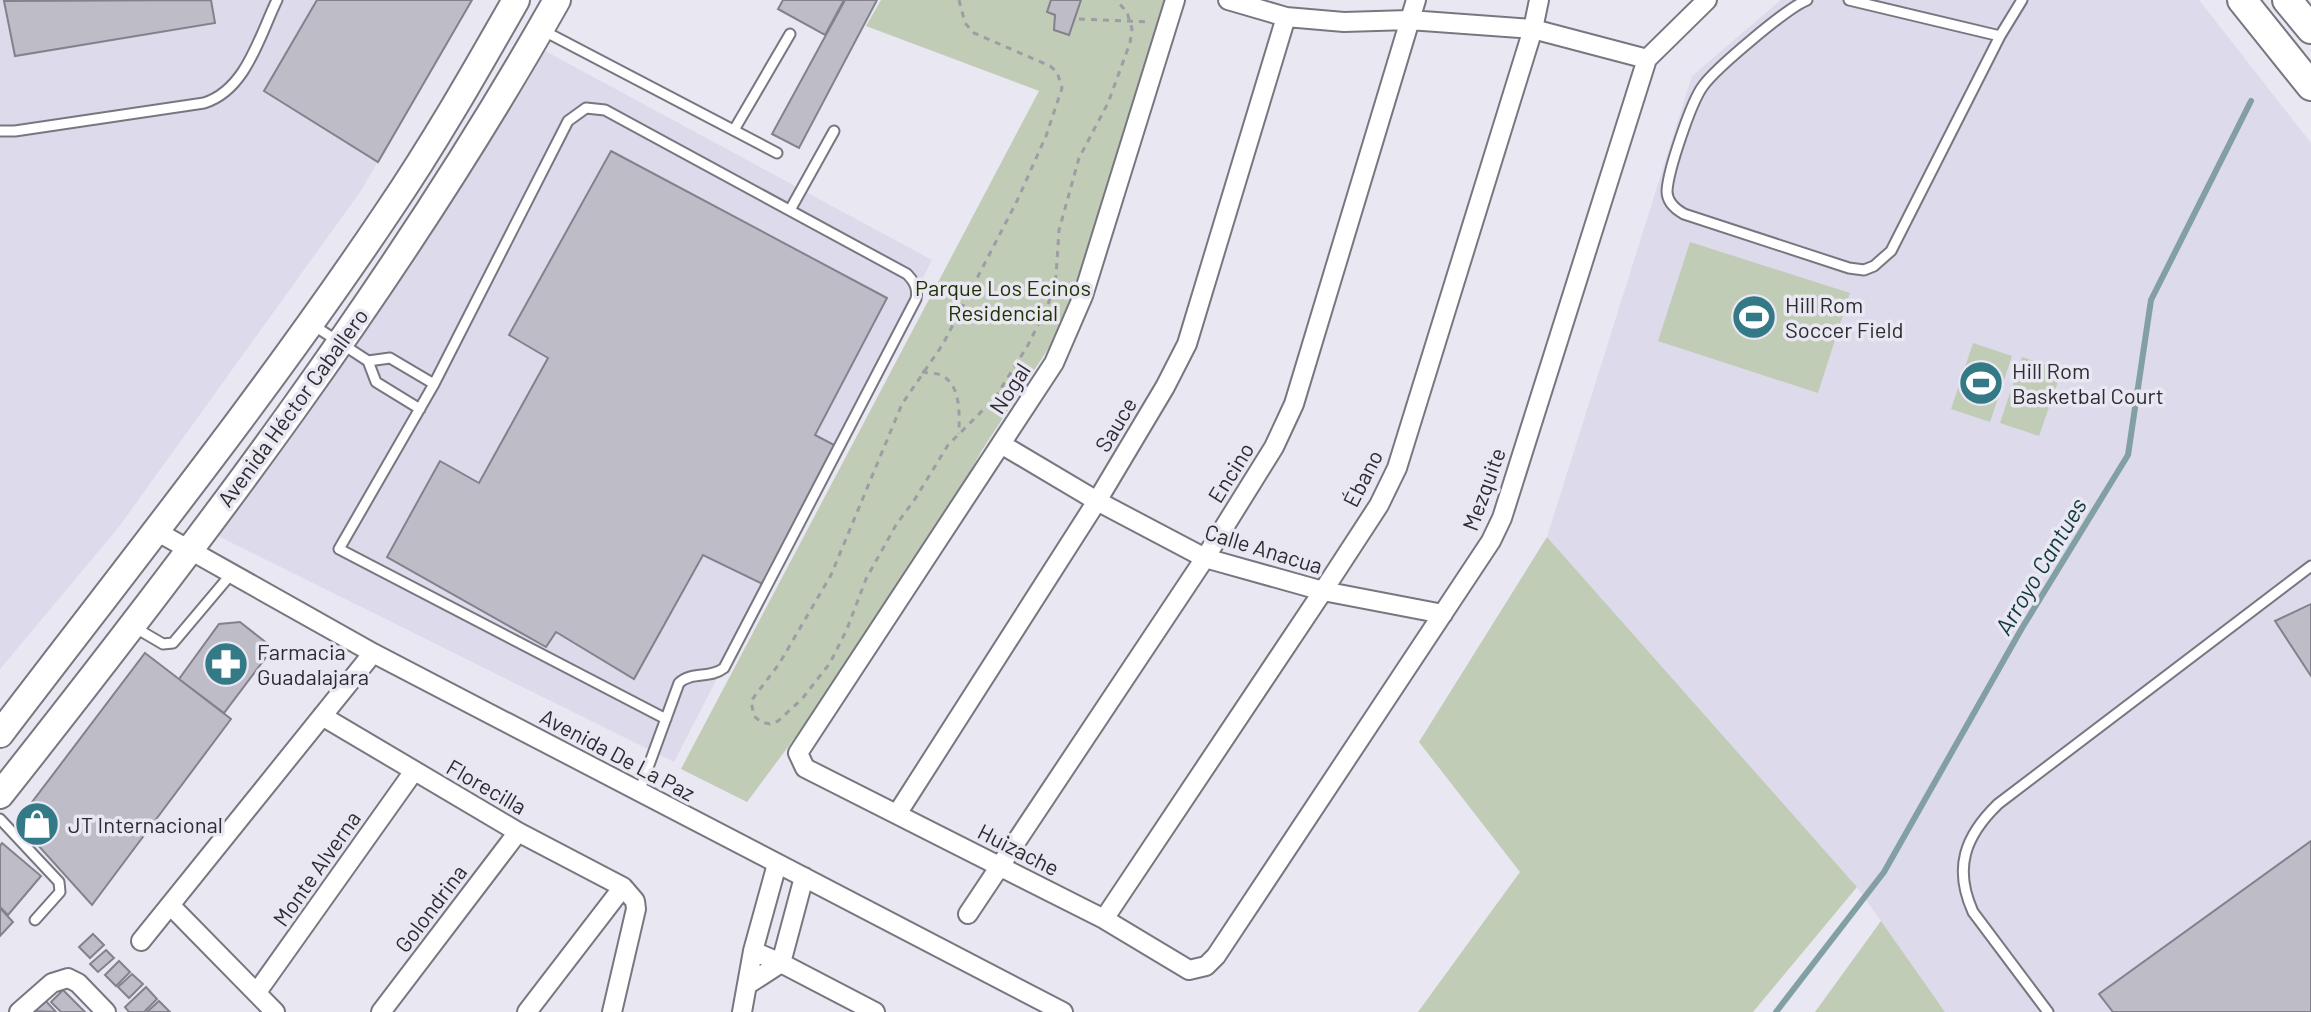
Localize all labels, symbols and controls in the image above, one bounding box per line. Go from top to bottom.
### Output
park label: Parque Los Ecinos Residencial [915,274,1091,325]
place label: Hill Rom Soccer Field [1785,291,1904,342]
sports icon: Hill Rom Soccer Field [1730,293,1778,341]
street label: Avenida Héctor Caballero [211,303,373,511]
place label: Hill Rom Basketbal Court [2012,357,2164,408]
street label: Nogal [983,358,1035,418]
sports icon: Hill Rom Basketbal Court [1957,359,2005,407]
street label: Sauce [1089,392,1141,456]
street label: Encino [1202,437,1258,507]
street label: Mezquite [1456,444,1510,534]
street label: Ébano [1337,445,1387,511]
water label: Arroyo Cantues [1988,492,2092,640]
street label: Calle Anacua [1202,518,1326,578]
place label: Farmacia Guadalajara [257,638,369,689]
pharmacy icon: Farmacia Guadalajara [202,640,250,688]
street label: Avenida De La Paz [536,702,700,806]
street label: Florecilla [443,753,531,819]
shop icon: JT Internacional [13,800,61,848]
street label: Monte Alverna [267,805,365,931]
place label: JT Internacional [68,811,223,837]
street label: Huizache [974,818,1064,880]
street label: Golondrina [389,859,471,957]

